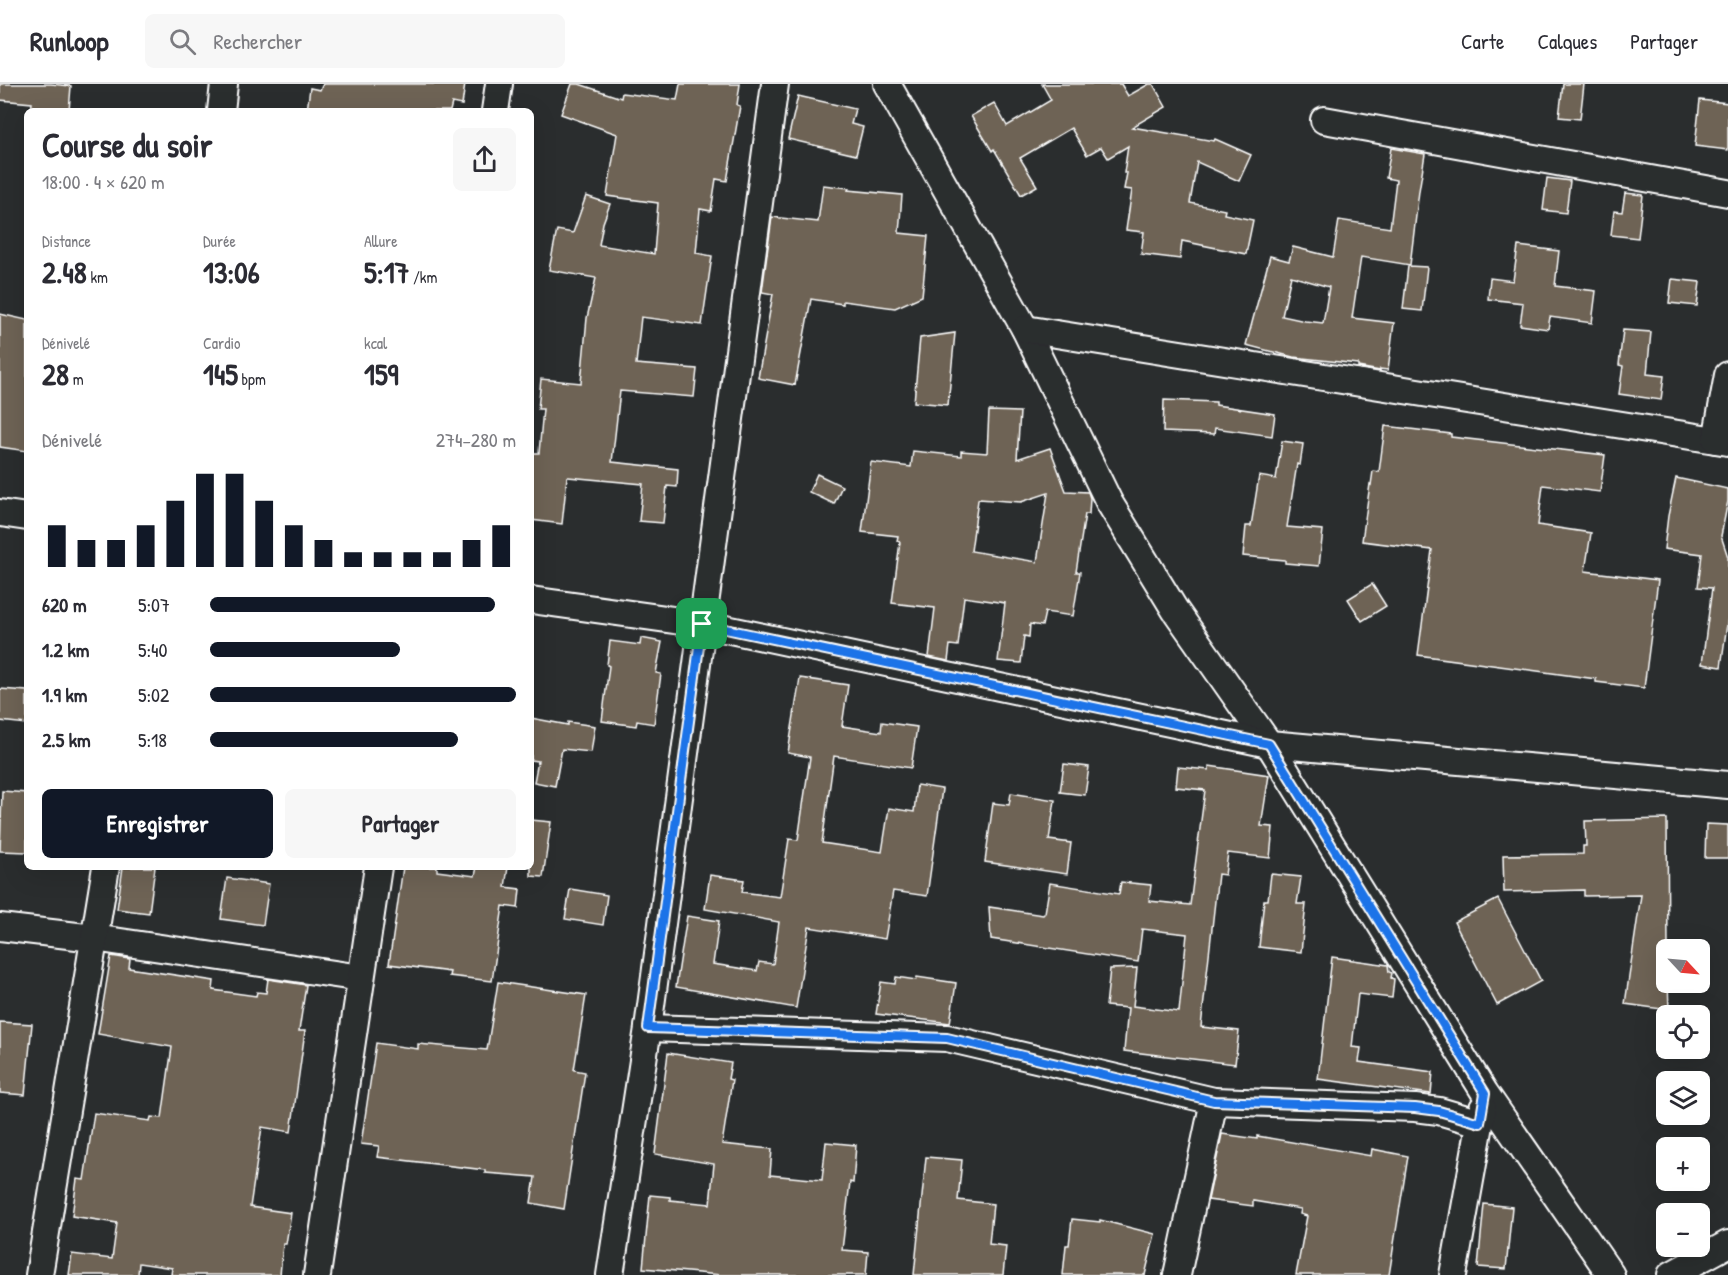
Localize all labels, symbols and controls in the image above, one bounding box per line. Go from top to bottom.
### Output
search box [145,14,565,68]
text: Runloop [30,22,109,60]
icon: search [166,25,199,58]
text: Rechercher [214,26,302,56]
text: Carte [1461,27,1504,56]
text: Calques [1537,27,1597,56]
text: Partager [1630,27,1698,56]
text: Course du soir [42,123,212,167]
button: share [453,128,516,191]
text: 18:00 · 4 × 620 m [42,168,165,195]
text: Distance [42,230,91,252]
text: Durée [203,230,236,252]
text: Allure [364,230,398,252]
text: 2.48 [42,252,87,292]
text: 13:06 [203,252,260,292]
text: 5:17 [364,252,409,292]
text: km [87,266,108,288]
text: /km [409,266,437,288]
text: Dénivelé [42,332,90,354]
text: Cardio [203,332,240,354]
text: kcal [364,332,387,354]
text: 28 [42,354,69,394]
text: 145 [203,354,238,394]
text: 159 [364,354,399,394]
text: m [69,368,84,390]
text: bpm [238,368,266,390]
text: Dénivelé [42,426,102,453]
text: 274–280 m [436,426,516,453]
text: 620 m [42,591,87,618]
text: 5:07 [138,591,170,618]
pin [676,598,727,649]
icon: arrive [685,607,718,640]
text: 1.2 km [42,636,89,663]
text: 5:40 [138,636,168,663]
text: 1.9 km [42,681,87,708]
text: 5:02 [138,681,169,708]
text: 2.5 km [42,726,91,753]
text: 5:18 [138,726,167,753]
button: Enregistrer [42,789,273,858]
button: Partager [285,789,516,858]
north arrow [1656,939,1710,993]
map controls [1656,939,1710,1257]
button: locate [1656,1005,1710,1059]
button: layers [1656,1071,1710,1125]
button: + [1656,1137,1710,1191]
button: − [1656,1203,1710,1257]

